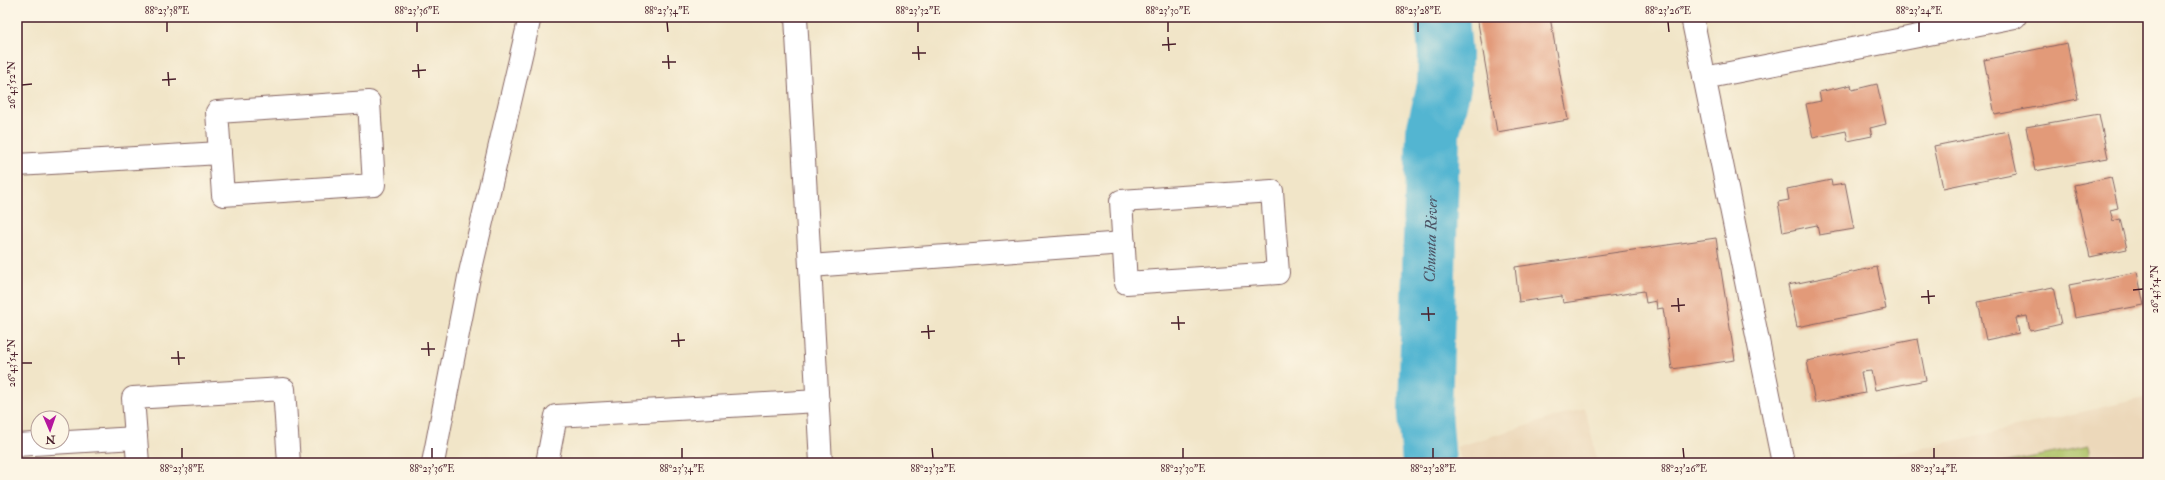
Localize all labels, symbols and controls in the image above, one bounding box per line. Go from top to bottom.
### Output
text: 88°23'38"E [145,5,189,17]
text: 88°23'36"E [395,5,439,17]
text: 88°23'34"E [644,5,690,17]
text: 88°23'32"E [896,5,940,17]
text: 88°23'30"E [1146,5,1190,17]
text: 88°23'28"E [1395,5,1441,17]
text: 88°23'26"E [1645,5,1691,17]
text: 88°23'24"E [1896,5,1942,17]
text: 26°43'52"N [6,61,18,109]
water label: Chumta River [1420,195,1442,283]
text: 26°43'54"N [2149,265,2161,313]
text: 26°43'54"N [6,339,18,387]
north arrow [30,410,70,450]
text: N [44,433,56,446]
text: 88°23'38"E [160,463,204,475]
text: 88°23'36"E [410,463,454,475]
text: 88°23'34"E [659,463,705,475]
text: 88°23'32"E [911,463,955,475]
text: 88°23'30"E [1161,463,1205,475]
text: 88°23'28"E [1410,463,1456,475]
text: 88°23'26"E [1661,463,1707,475]
text: 88°23'24"E [1911,463,1957,475]

